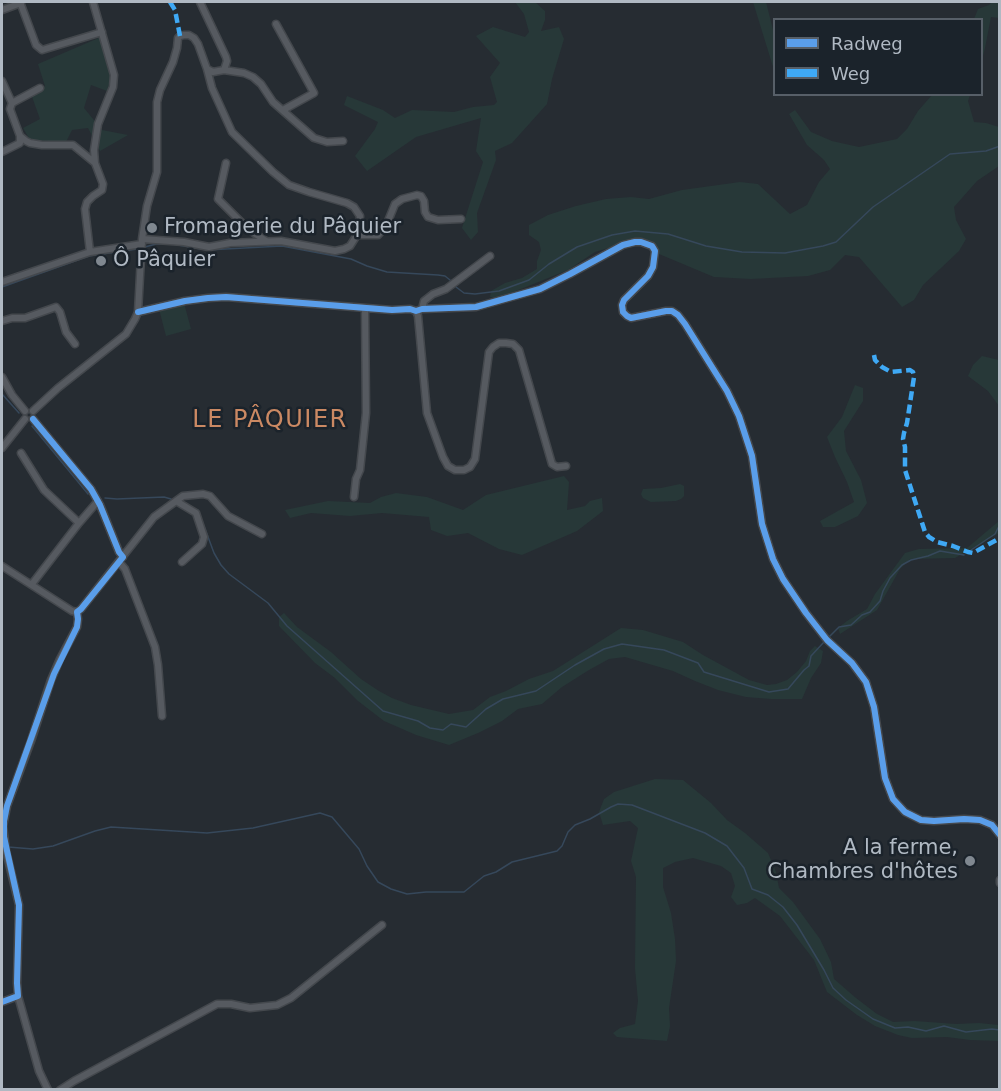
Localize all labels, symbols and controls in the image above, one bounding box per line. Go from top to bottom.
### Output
legend [773,18,983,96]
text: Radweg [831,33,903,54]
text: Weg [831,63,870,84]
place label: Fromagerie du Pâquier [164,215,401,241]
marker: Fromagerie du Pâquier [145,221,159,235]
place label: Ô Pâquier [113,248,215,274]
marker: Ô Pâquier [94,254,108,268]
district label: LE PÂQUIER [192,407,348,435]
place label: A la ferme, Chambres d'hôtes [767,836,958,886]
marker: A la ferme, Chambres d'hôtes [963,854,977,868]

